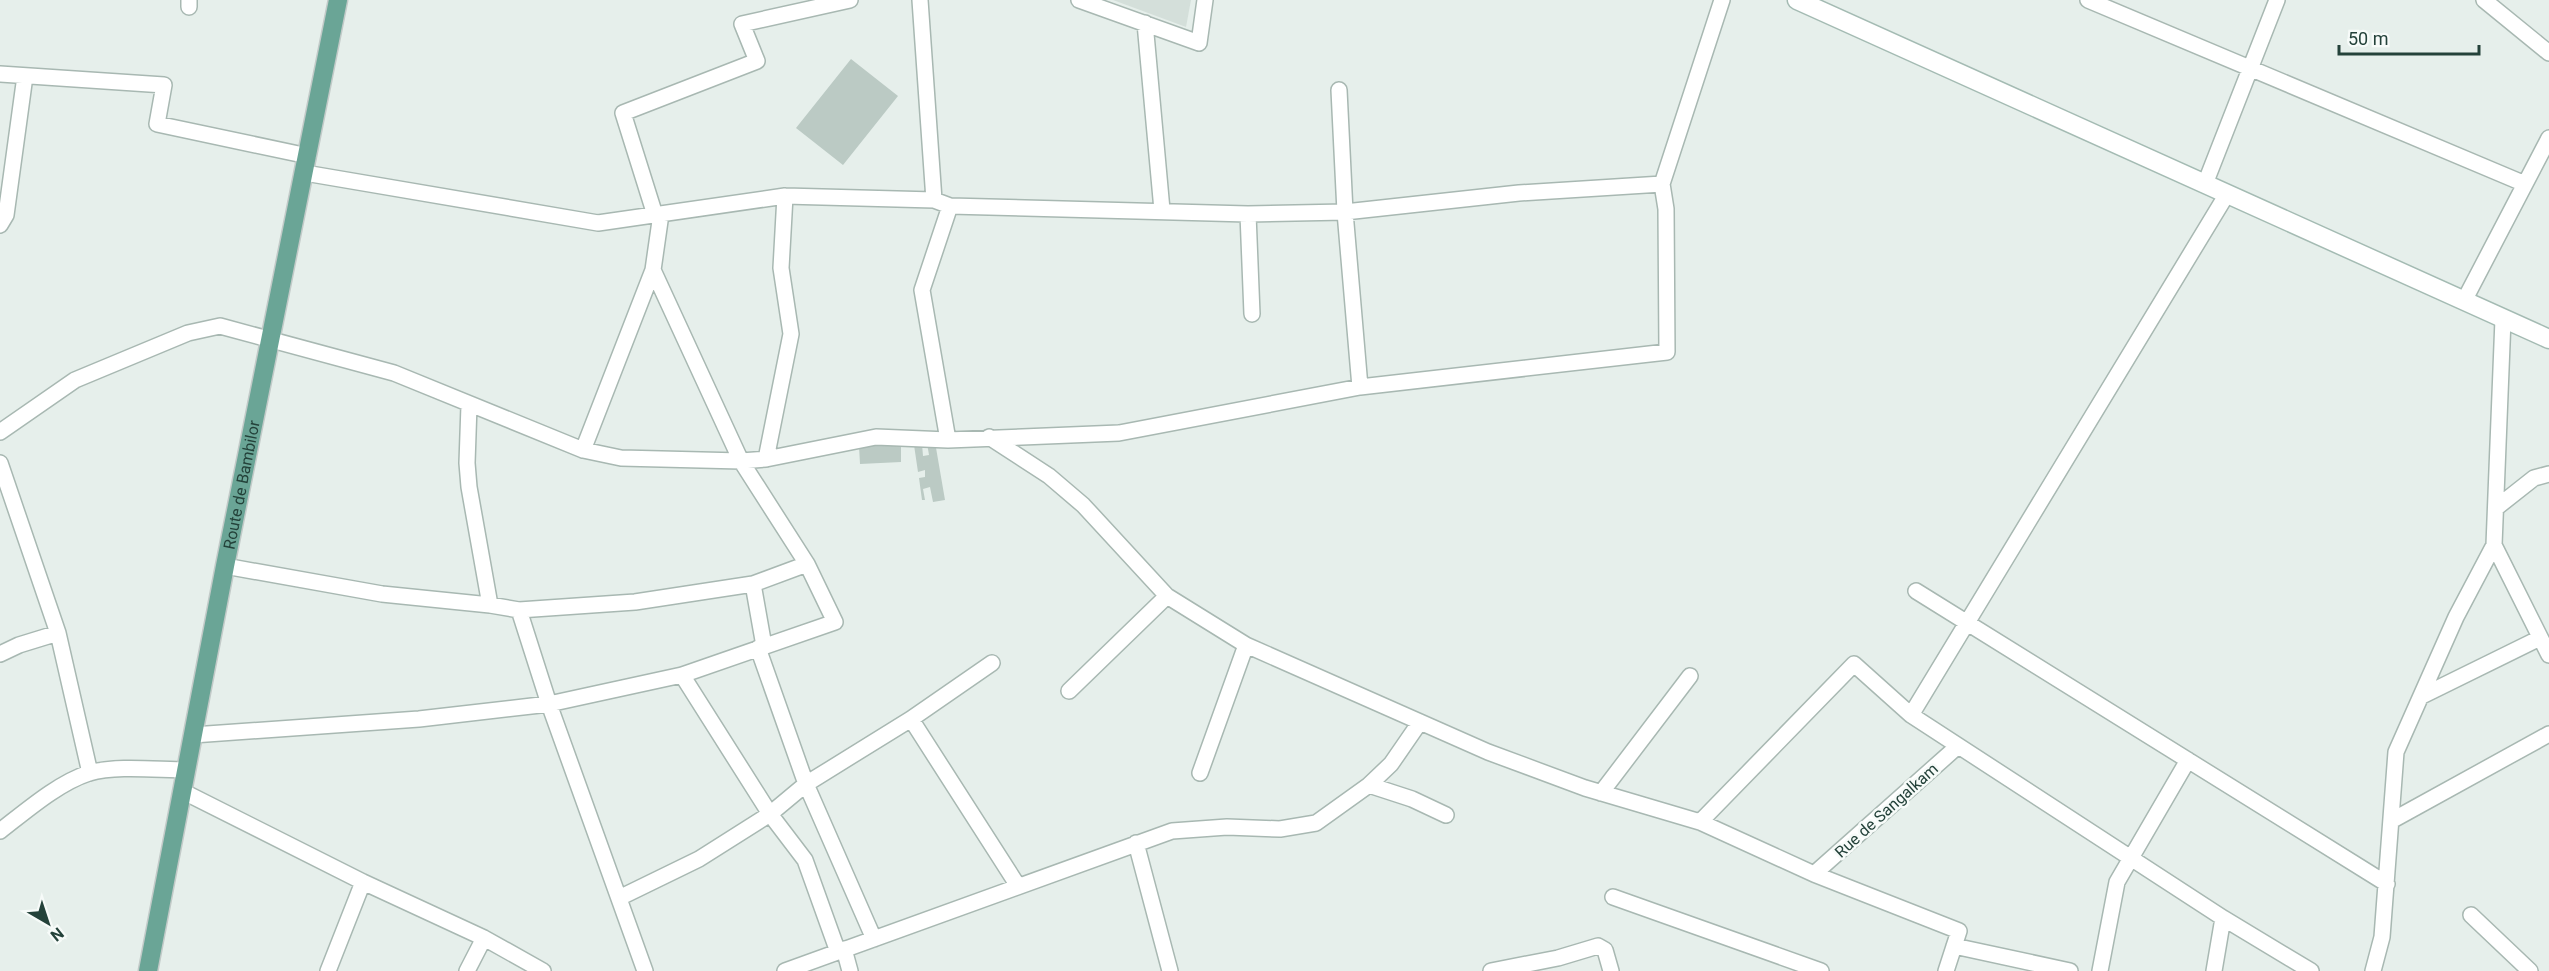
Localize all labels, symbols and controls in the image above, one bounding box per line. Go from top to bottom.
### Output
scale bar [2339,18,2478,56]
text: 50 m [2348,28,2388,49]
street label: Route de Bambilor [220,418,264,551]
street label: Rue de Sangalkam [1831,759,1942,862]
north arrow [18,893,78,953]
text: N [47,923,67,945]

